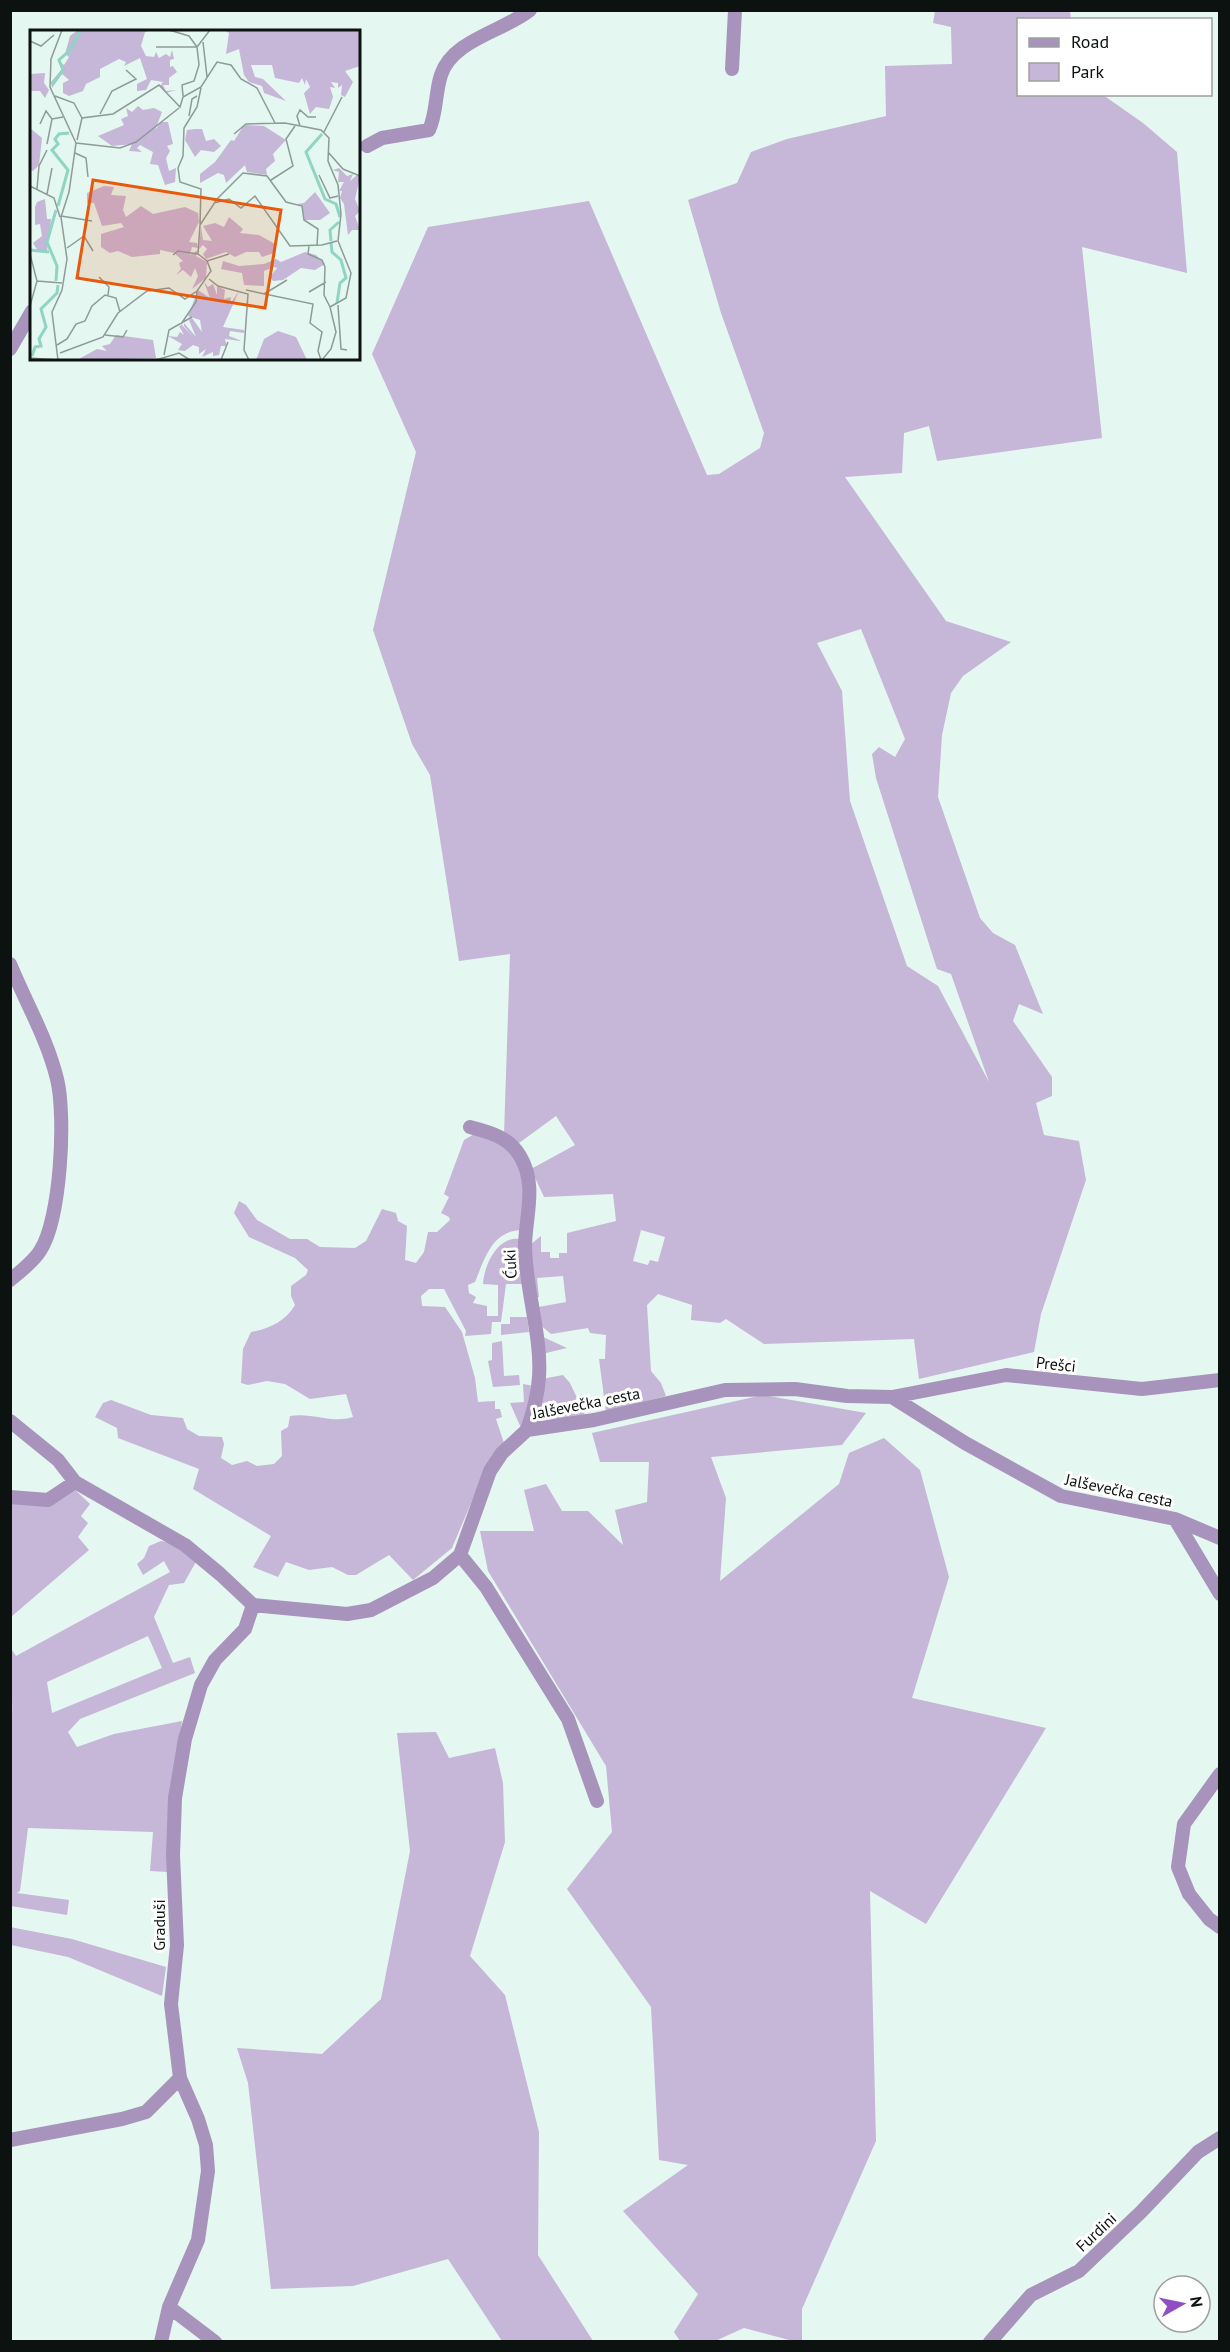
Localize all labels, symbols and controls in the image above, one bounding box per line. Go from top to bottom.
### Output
legend [1017,18,1212,96]
inset map [30,30,360,360]
text: Road [1071,30,1109,53]
text: Park [1071,60,1104,83]
street label: Ćuki [499,1249,521,1279]
street label: Prešci [1035,1352,1077,1376]
street label: Jalševečka cesta [529,1383,642,1423]
street label: Jalševečka cesta [1062,1469,1175,1511]
street label: Graduši [149,1899,169,1951]
street label: Furdini [1072,2208,1120,2256]
north arrow [1152,2274,1212,2334]
text: N [1186,2295,1208,2308]

